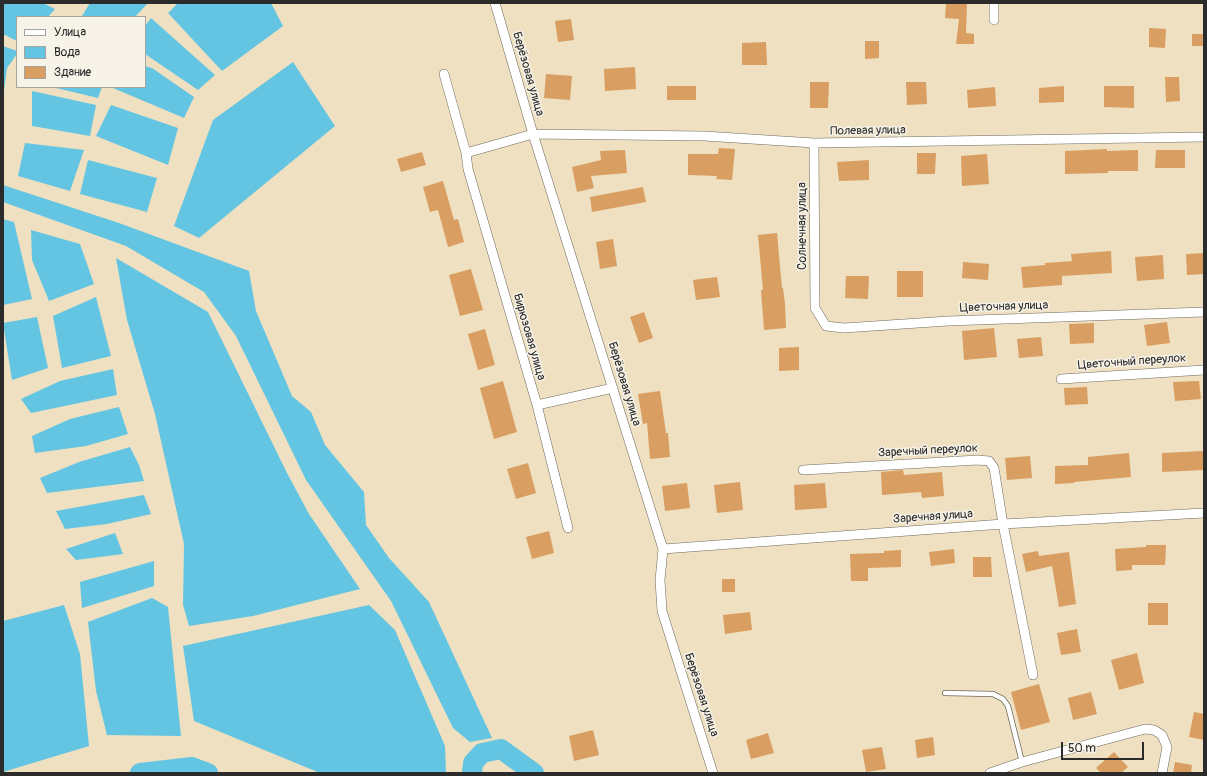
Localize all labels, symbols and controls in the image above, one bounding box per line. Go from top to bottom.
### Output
legend [16,16,146,88]
text: Улица [54,25,86,40]
street label: Берёзовая улица [509,30,547,118]
text: Вода [54,45,80,60]
text: Здание [54,65,91,80]
street label: Полевая улица [830,123,906,139]
street label: Солнечная улица [796,182,810,270]
street label: Бирюзовая улица [510,292,548,382]
street label: Цветочная улица [960,298,1048,316]
street label: Берёзовая улица [604,340,644,428]
street label: Цветочный переулок [1077,351,1187,373]
street label: Заречный переулок [878,441,978,461]
street label: Заречная улица [893,507,973,527]
street label: Берёзовая улица [681,651,721,739]
scale bar [1063,734,1146,760]
text: 50 m [1068,741,1096,756]

